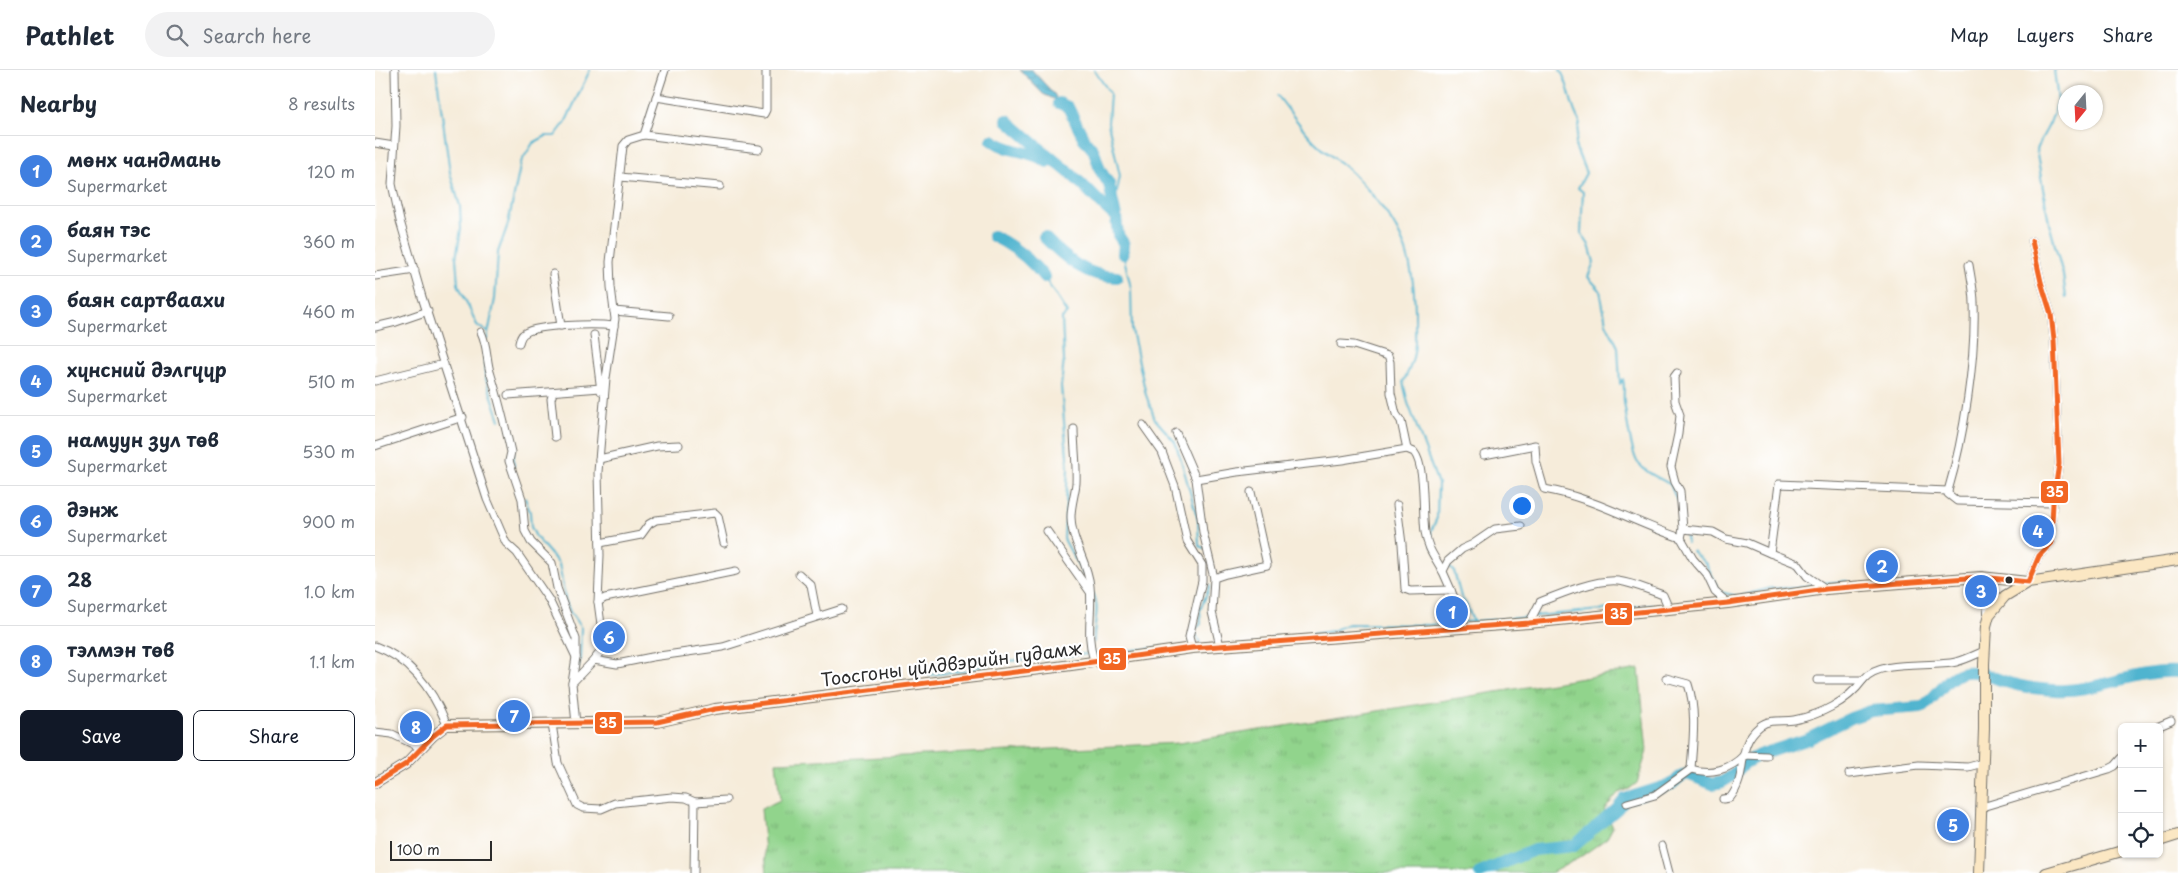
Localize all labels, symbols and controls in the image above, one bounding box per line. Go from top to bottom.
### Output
search box [145,12,495,57]
text: Pathlet [25,17,115,53]
icon: search [163,21,191,49]
text: Search here [203,21,311,49]
text: Map [1950,21,1989,48]
text: Layers [2017,21,2074,48]
text: Share [2102,21,2153,48]
north arrow [2058,85,2103,130]
text: Nearby [20,87,97,119]
text: 8 results [288,91,355,115]
text: мөнх чандмань [67,145,221,173]
text: 1 [32,159,40,183]
text: 120 m [308,159,355,183]
text: Supermarket [67,173,167,197]
text: баян тэс [67,215,151,243]
text: 2 [30,229,42,253]
text: 360 m [303,229,355,253]
text: Supermarket [67,243,167,267]
text: баян сартваахи [67,285,226,313]
text: 3 [31,299,41,323]
text: 460 m [303,299,355,323]
text: Supermarket [67,313,167,337]
text: хүнсний дэлгүүр [67,355,227,383]
text: 4 [31,369,41,393]
text: 510 m [307,369,355,393]
text: Supermarket [67,383,167,407]
text: намуун зул төв [67,425,219,453]
text: 5 [31,439,41,463]
text: 530 m [302,439,355,463]
text: Supermarket [67,453,167,477]
line badge: 35 [2040,480,2069,504]
text: 35 [2046,481,2064,502]
your location [1509,493,1535,519]
text: дэнж [67,495,118,523]
text: 6 [30,509,42,533]
text: 900 m [302,509,355,533]
pin: 4 [2022,512,2054,550]
text: Supermarket [67,523,167,547]
pin: 2 [1866,547,1898,585]
text: 28 [67,565,92,593]
pin: 3 [1965,572,1997,610]
unlabelled marker [2004,575,2014,585]
text: 7 [31,579,41,603]
text: 1.0 km [304,579,355,603]
text: Supermarket [67,593,167,617]
pin: 1 [1436,593,1468,631]
line badge: 35 [1604,602,1633,626]
text: 35 [1610,603,1628,624]
pin: 6 [593,618,625,656]
street label: Тоосгоны үйлдвэрийн гудамж [819,633,1084,692]
text: тэлмэн төв [67,635,174,663]
line badge: 35 [1098,647,1127,671]
text: 35 [1103,648,1121,669]
text: 8 [31,649,41,673]
text: 1.1 km [309,649,355,673]
text: Supermarket [67,663,167,687]
pin: 7 [498,697,530,735]
pin: 8 [400,708,432,746]
button: Save [20,710,183,761]
button: Share [193,710,355,761]
line badge: 35 [594,711,623,735]
text: 35 [599,712,617,733]
map controls [2118,723,2163,858]
button: + [2118,723,2163,768]
button: − [2118,768,2163,813]
pin: 5 [1937,806,1969,844]
button: locate [2118,813,2163,858]
scale bar [390,838,493,861]
text: 100 m [397,839,440,860]

